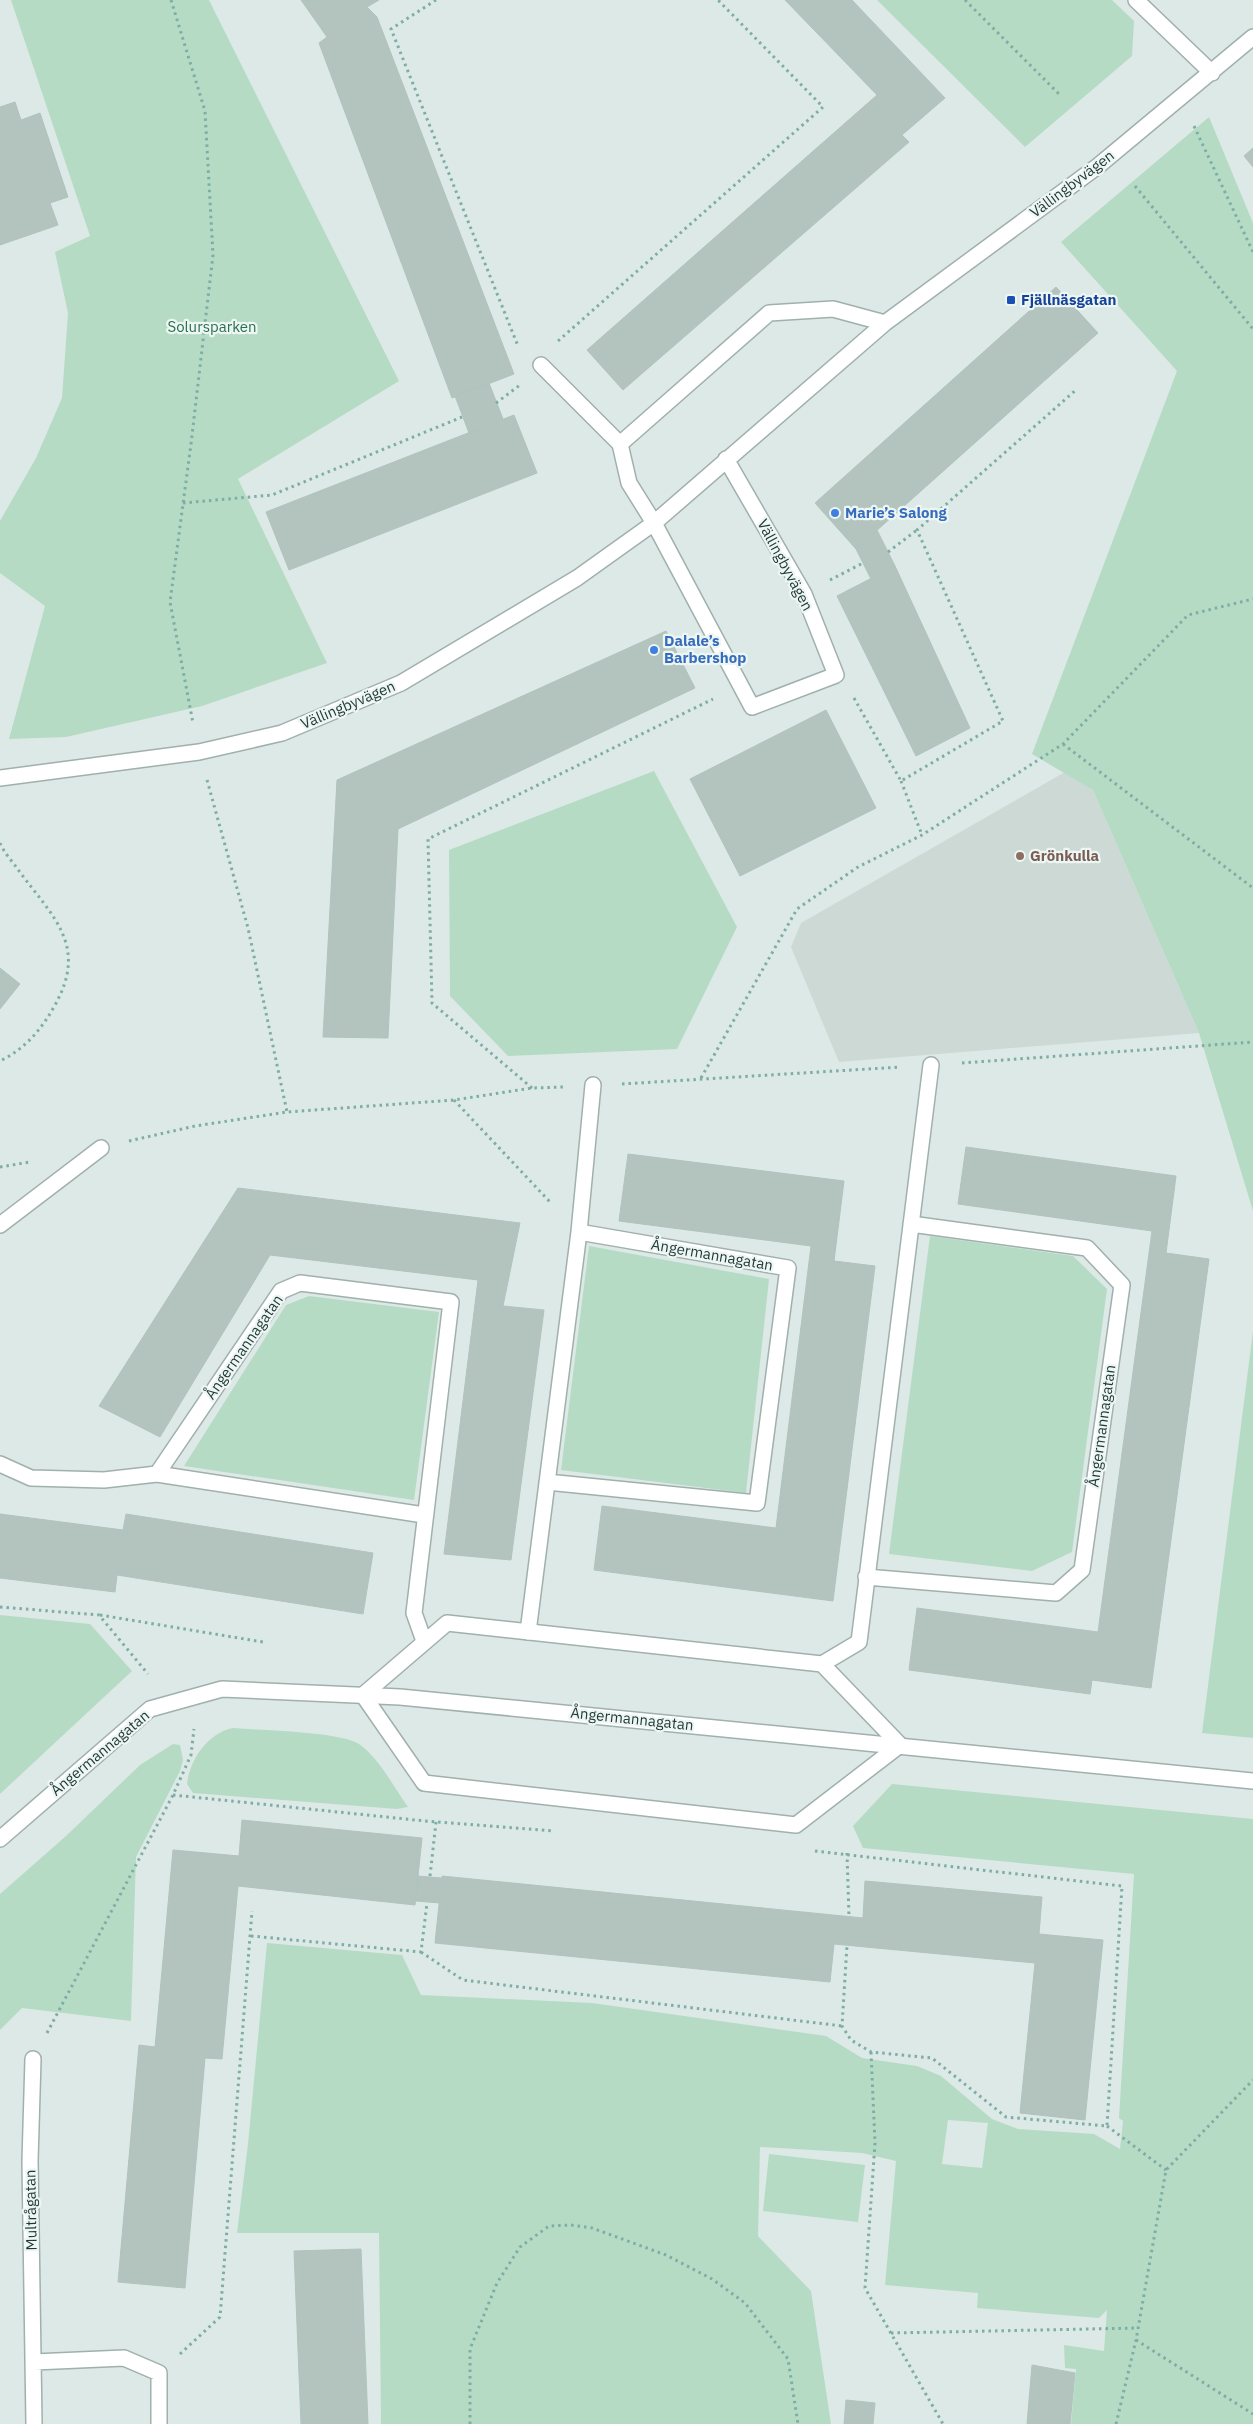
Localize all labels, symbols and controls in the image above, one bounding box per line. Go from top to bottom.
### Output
street label: Vällingbyvägen [1026,146,1118,222]
place label: Fjällnäsgatan [1021,290,1116,309]
marker: Fjällnäsgatan [1005,294,1017,306]
park label: Solursparken [167,317,257,336]
place label: Marie’s Salong [845,503,947,522]
marker: Marie’s Salong [829,507,841,519]
street label: Vällingbyvägen [753,516,818,614]
place label: Dalale’s Barbershop [664,631,746,667]
marker: Dalale’s Barbershop [648,644,660,656]
street label: Vällingbyvägen [298,676,398,733]
place label: Grönkulla [1030,846,1100,865]
marker: Grönkulla [1014,850,1026,862]
street label: Ångermannagatan [650,1234,775,1275]
street label: Ångermannagatan [200,1291,287,1403]
street label: Ångermannagatan [1084,1363,1120,1488]
street label: Ångermannagatan [570,1703,694,1734]
street label: Ångermannagatan [46,1706,153,1800]
street label: Multrågatan [20,2169,41,2251]

